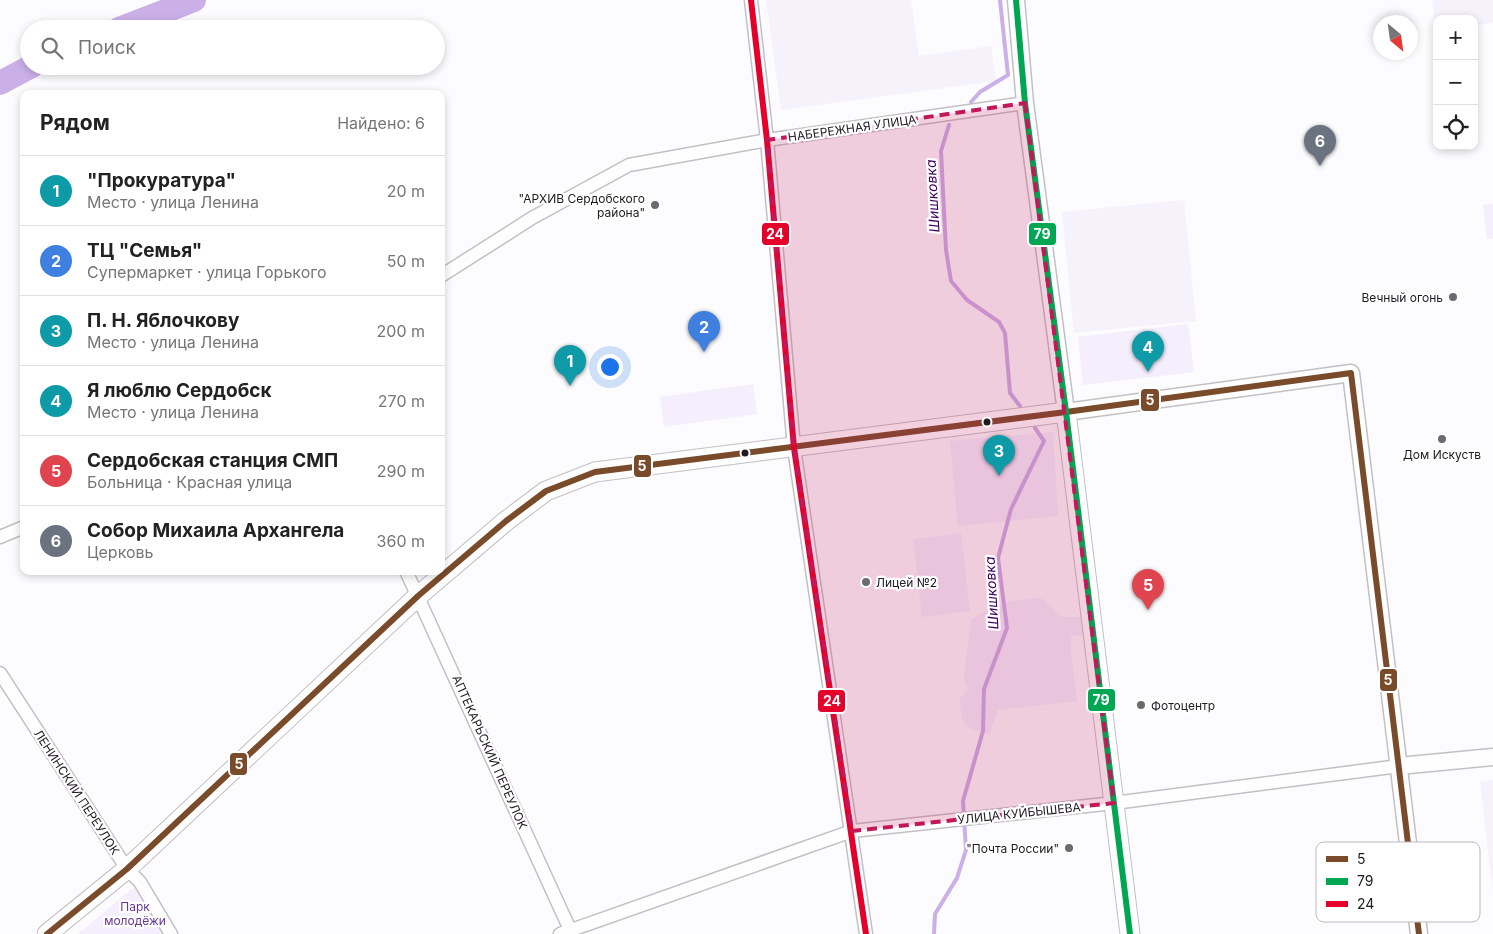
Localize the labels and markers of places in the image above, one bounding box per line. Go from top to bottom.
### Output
pin: 6 [1304,125,1336,166]
place label: "АРХИВ Сердобского района" [519,191,645,220]
marker: "АРХИВ Сердобского района" [649,199,661,211]
place label: Вечный огонь [1361,290,1443,305]
marker: Вечный огонь [1447,291,1459,303]
pin: 2 [688,311,720,352]
pin: 4 [1132,331,1164,372]
pin: 1 [554,345,586,386]
unlabelled marker [982,417,992,427]
marker: Дом Искуств [1436,433,1448,445]
pin: 3 [983,435,1015,476]
place label: Дом Искуств [1403,447,1481,462]
unlabelled marker [740,448,750,458]
pin: 5 [1132,569,1164,610]
place label: Лицей №2 [876,575,937,590]
marker: Лицей №2 [860,576,872,588]
place label: Фотоцентр [1151,698,1215,713]
marker: Фотоцентр [1135,699,1147,711]
place label: "Почта России" [966,841,1059,856]
marker: "Почта России" [1063,842,1075,854]

